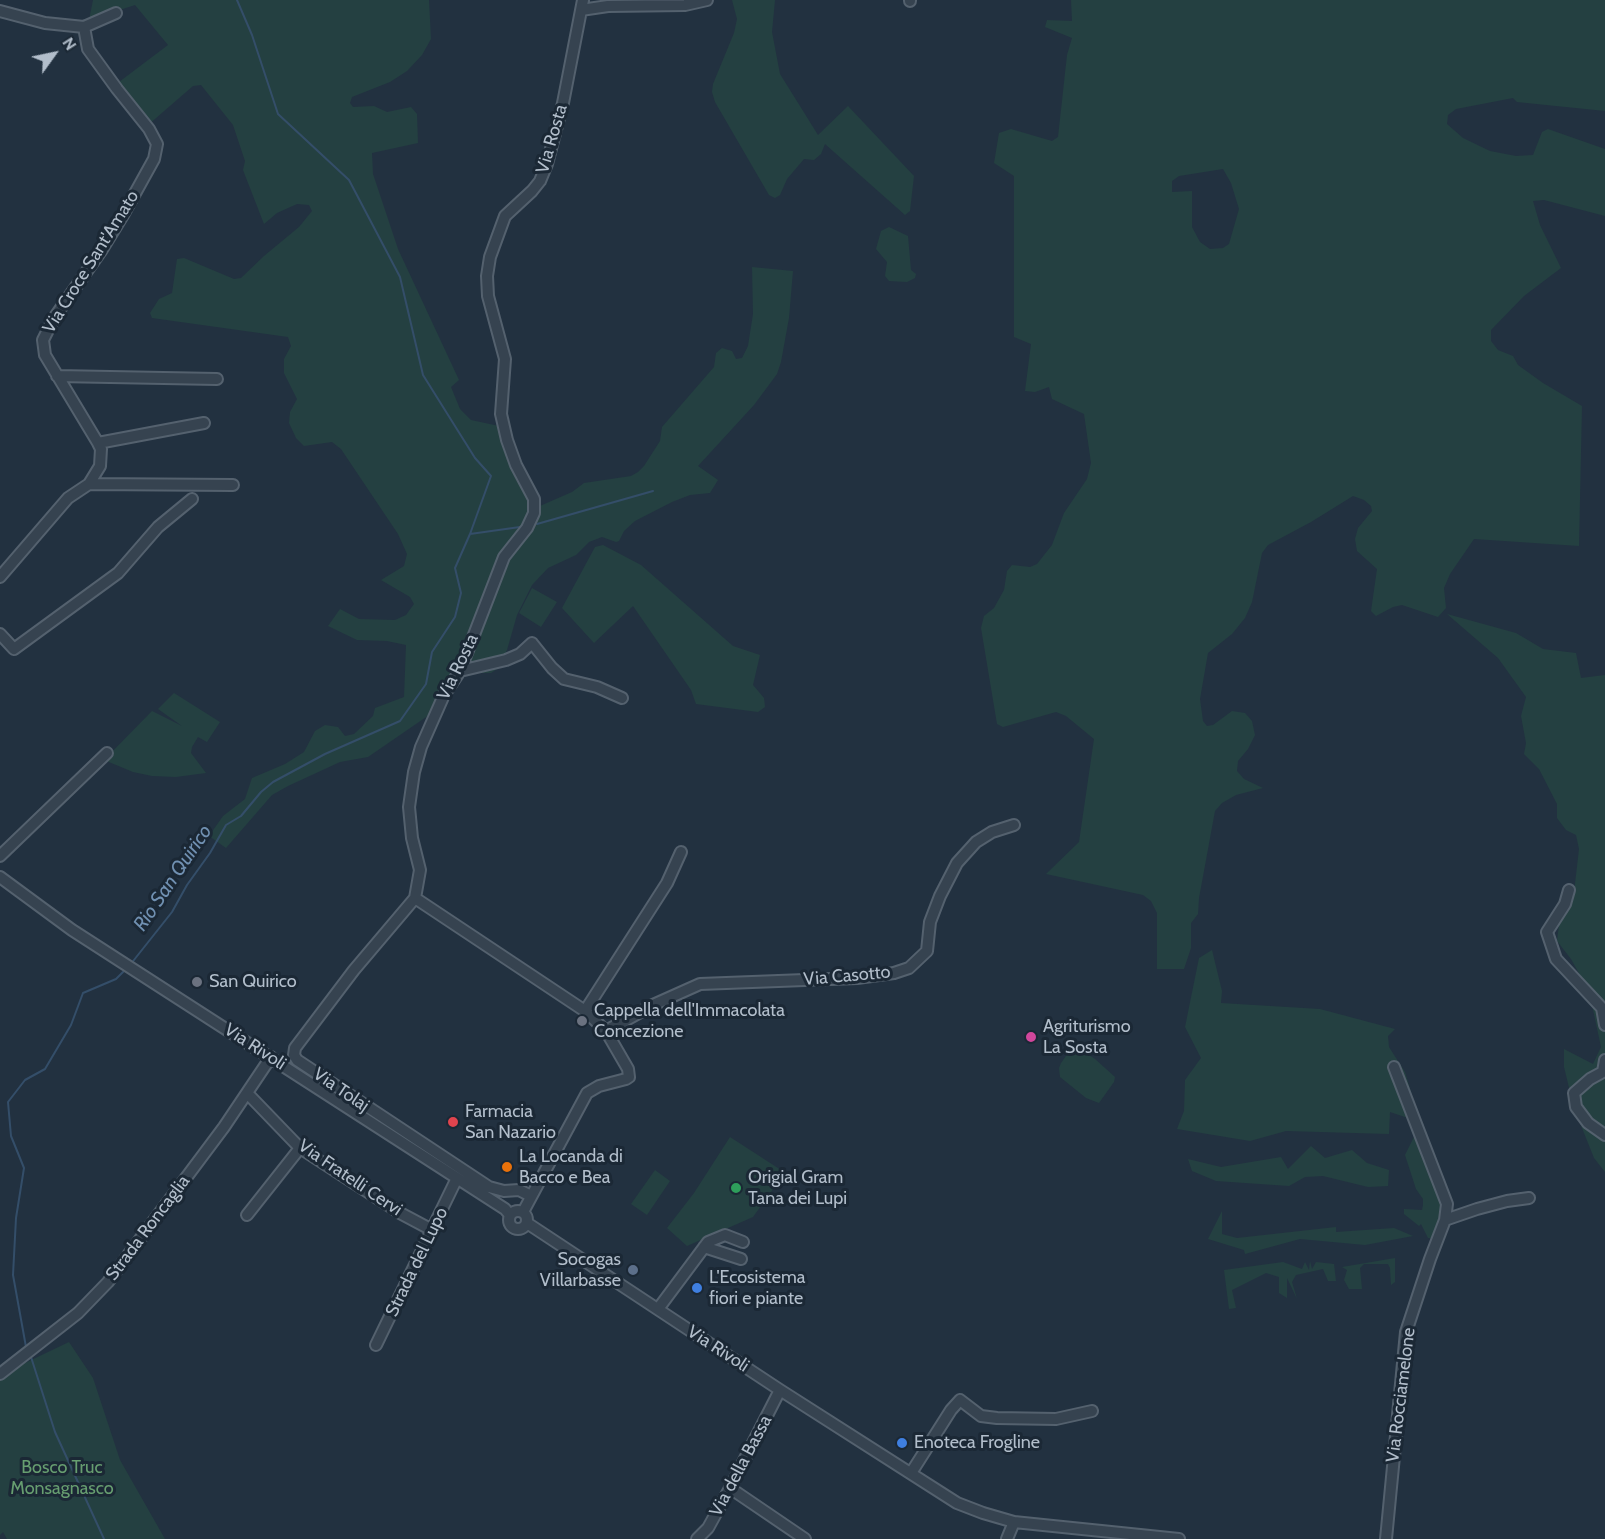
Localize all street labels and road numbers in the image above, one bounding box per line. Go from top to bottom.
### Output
street label: Via Rosta [532,102,572,176]
street label: Via Croce Sant'Amato [38,186,144,338]
street label: Via Rosta [433,630,483,704]
street label: Via Casotto [803,961,891,991]
street label: Via Rivoli [220,1019,290,1075]
street label: Via Tolaj [309,1063,373,1117]
street label: Via Fratelli Cervi [294,1135,406,1221]
street label: Strada Roncaglia [101,1171,195,1285]
street label: Strada del Lupo [381,1204,453,1320]
street label: Via Rivoli [683,1321,753,1377]
street label: Via Rocciamelone [1382,1326,1420,1464]
street label: Via della Bassa [705,1412,777,1520]

